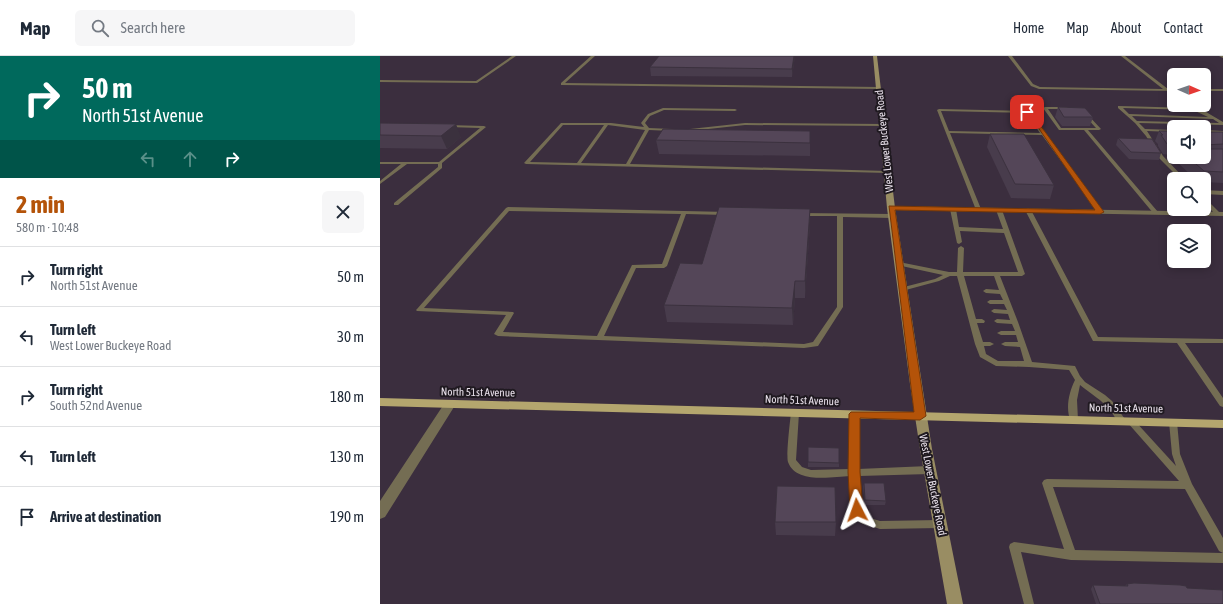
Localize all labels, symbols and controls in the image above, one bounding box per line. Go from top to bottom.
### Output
search box [75,10,355,46]
text: Map [20,17,51,39]
icon: search [89,17,111,39]
text: Search here [121,19,185,36]
text: Home [1013,20,1044,36]
text: Map [1066,20,1089,36]
text: About [1111,20,1142,36]
text: Contact [1164,20,1203,36]
north arrow [1167,68,1211,112]
map controls [1167,68,1211,268]
icon: right [16,72,68,124]
text: 50 m [82,72,132,104]
street label: West Lower Buckeye Road [873,89,895,193]
pin [1010,95,1044,129]
icon: arrive [1016,101,1038,123]
text: North 51st Avenue [82,105,203,126]
button: sound [1167,120,1211,164]
icon: left [137,148,159,170]
icon: ahead [179,148,201,170]
icon: right [221,148,243,170]
button: search [1167,172,1211,216]
text: 2 min [16,191,65,218]
button: close [322,191,364,233]
text: 580 m · 10:48 [16,220,79,235]
button: layers [1167,224,1211,268]
text: Turn right [50,261,103,278]
icon: right [16,266,38,288]
text: 50 m [337,268,364,285]
text: North 51st Avenue [50,278,138,293]
text: Turn left [50,321,96,338]
icon: left [16,326,38,348]
text: 30 m [337,328,364,345]
text: West Lower Buckeye Road [50,338,171,353]
text: Turn right [50,381,103,398]
street label: North 51st Avenue [441,385,515,399]
icon: right [16,386,38,408]
text: 180 m [330,388,364,405]
street label: North 51st Avenue [765,393,839,407]
text: South 52nd Avenue [50,398,142,413]
street label: North 51st Avenue [1089,401,1163,415]
street label: West Lower Buckeye Road [917,433,949,537]
icon: left [16,446,38,468]
text: Turn left [50,448,96,465]
text: 130 m [330,448,364,465]
position arrow [836,489,878,531]
icon: arrive [16,506,38,528]
text: Arrive at destination [50,508,161,525]
text: 190 m [330,508,364,525]

